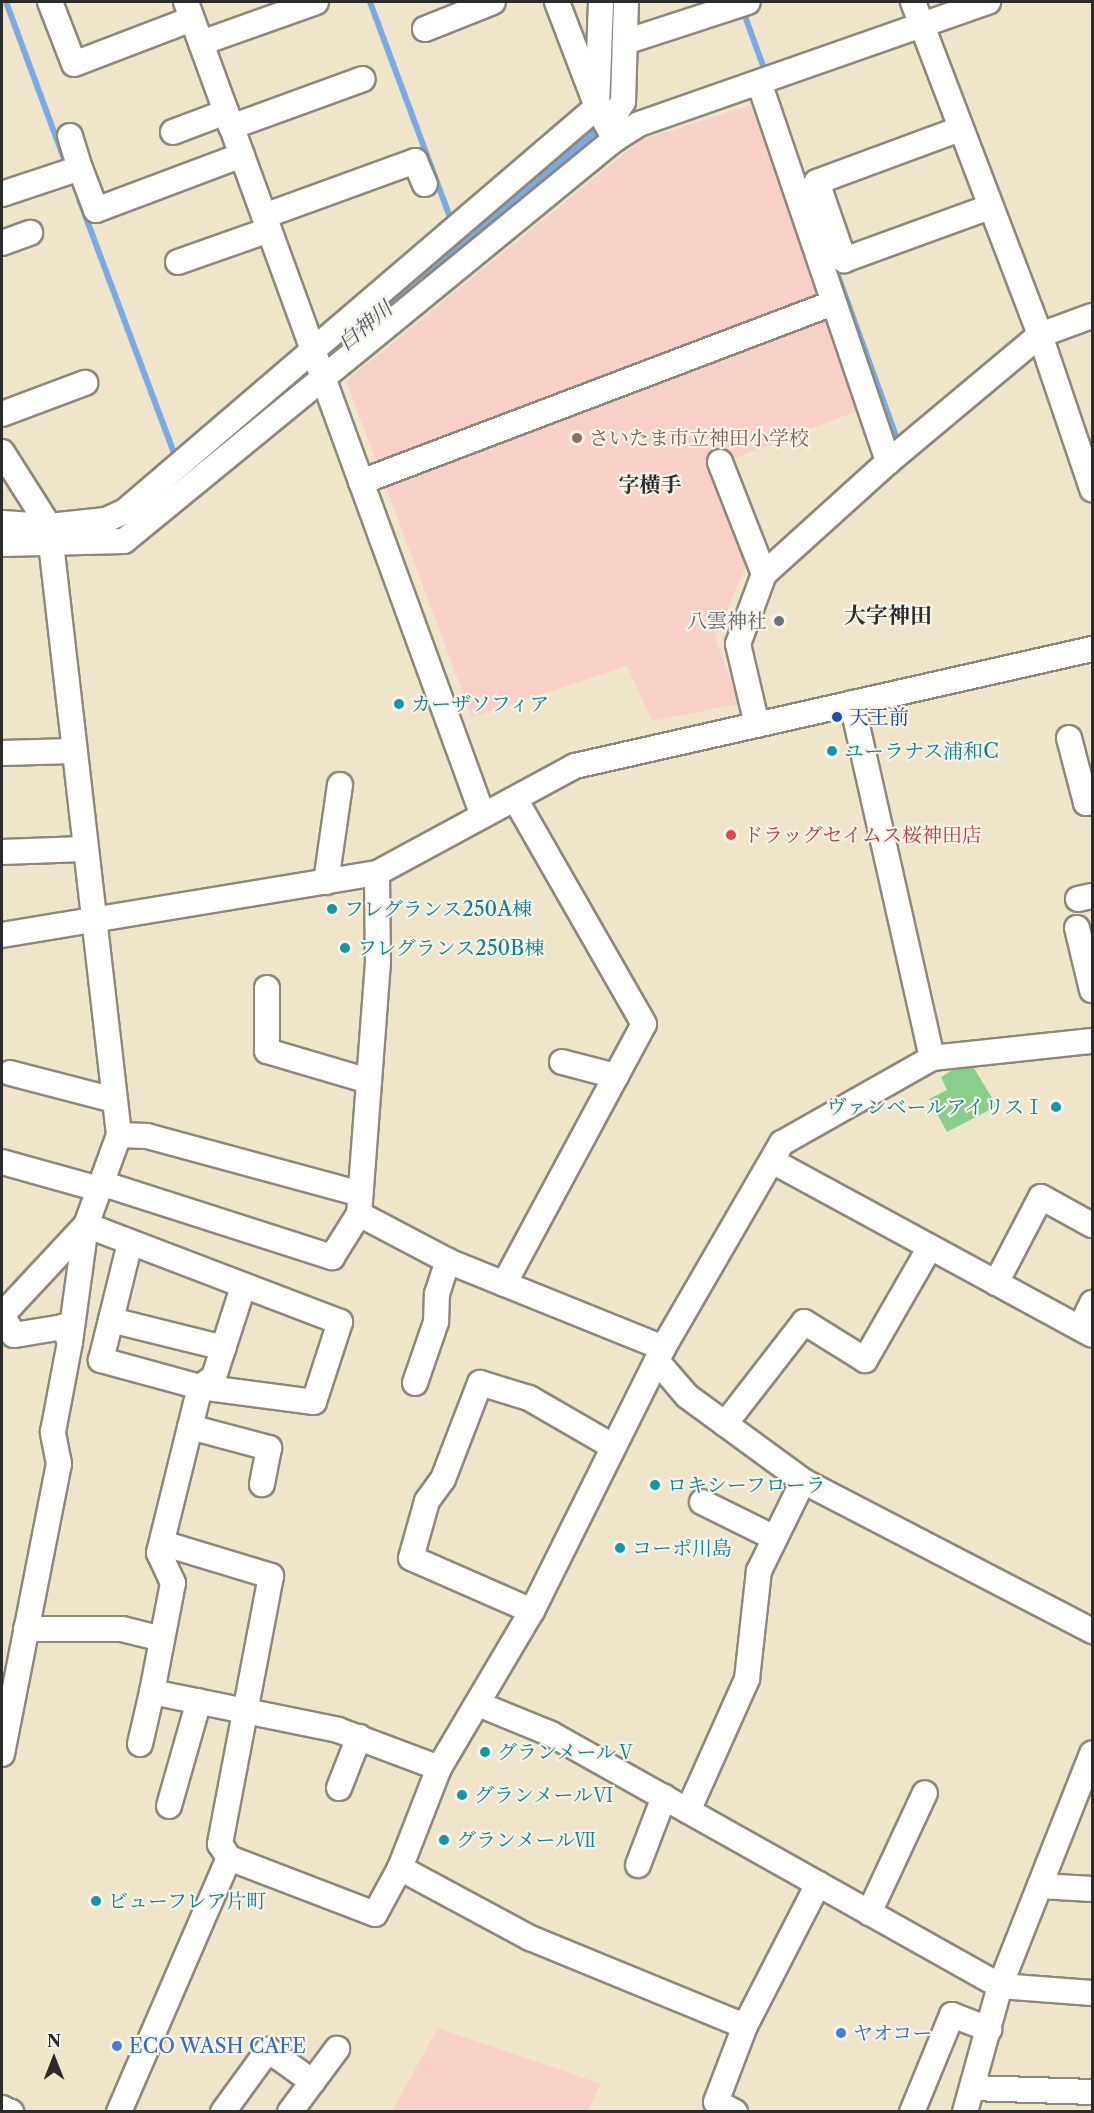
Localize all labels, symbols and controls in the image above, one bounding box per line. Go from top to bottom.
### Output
water label: 白神川 [333,296,397,356]
place label: さいたま市立神田小学校 [589,426,809,450]
marker: さいたま市立神田小学校 [570,431,584,445]
district label: 字横手 [619,472,681,498]
district label: 大字神田 [844,603,932,629]
place label: 八雲神社 [687,609,767,633]
marker: 八雲神社 [772,614,786,628]
place label: カーザソフィア [411,692,551,716]
marker: カーザソフィア [392,697,406,711]
place label: 天王前 [849,705,909,729]
marker: 天王前 [830,710,844,724]
place label: ユーラナス浦和C [844,739,999,763]
marker: ユーラナス浦和C [825,744,839,758]
place label: ドラッグセイムス桜神田店 [743,823,983,847]
marker: ドラッグセイムス桜神田店 [724,828,738,842]
place label: フレグランス250A棟 [344,897,534,921]
marker: フレグランス250A棟 [325,902,339,916]
place label: フレグランス250B棟 [357,936,546,960]
marker: フレグランス250B棟 [338,941,352,955]
place label: ヴァンベールアイリスⅠ [824,1095,1044,1119]
marker: ヴァンベールアイリスⅠ [1049,1100,1063,1114]
place label: ロキシーフローラ [667,1473,827,1497]
marker: ロキシーフローラ [648,1478,662,1492]
place label: コーポ川島 [632,1536,732,1560]
marker: コーポ川島 [613,1541,627,1555]
place label: グランメールⅤ [497,1740,637,1764]
marker: グランメールⅤ [478,1745,492,1759]
place label: グランメールⅥ [474,1783,614,1807]
marker: グランメールⅥ [455,1788,469,1802]
place label: グランメールⅦ [456,1828,596,1852]
marker: グランメールⅦ [437,1833,451,1847]
place label: ビューフレア片町 [108,1889,268,1913]
marker: ビューフレア片町 [89,1894,103,1908]
place label: ヤオコー [853,2021,933,2045]
marker: ヤオコー [834,2026,848,2040]
north arrow [24,2029,84,2089]
text: N [47,2031,61,2051]
place label: ECO WASH CAFE [129,2034,307,2058]
marker: ECO WASH CAFE [110,2039,124,2053]

